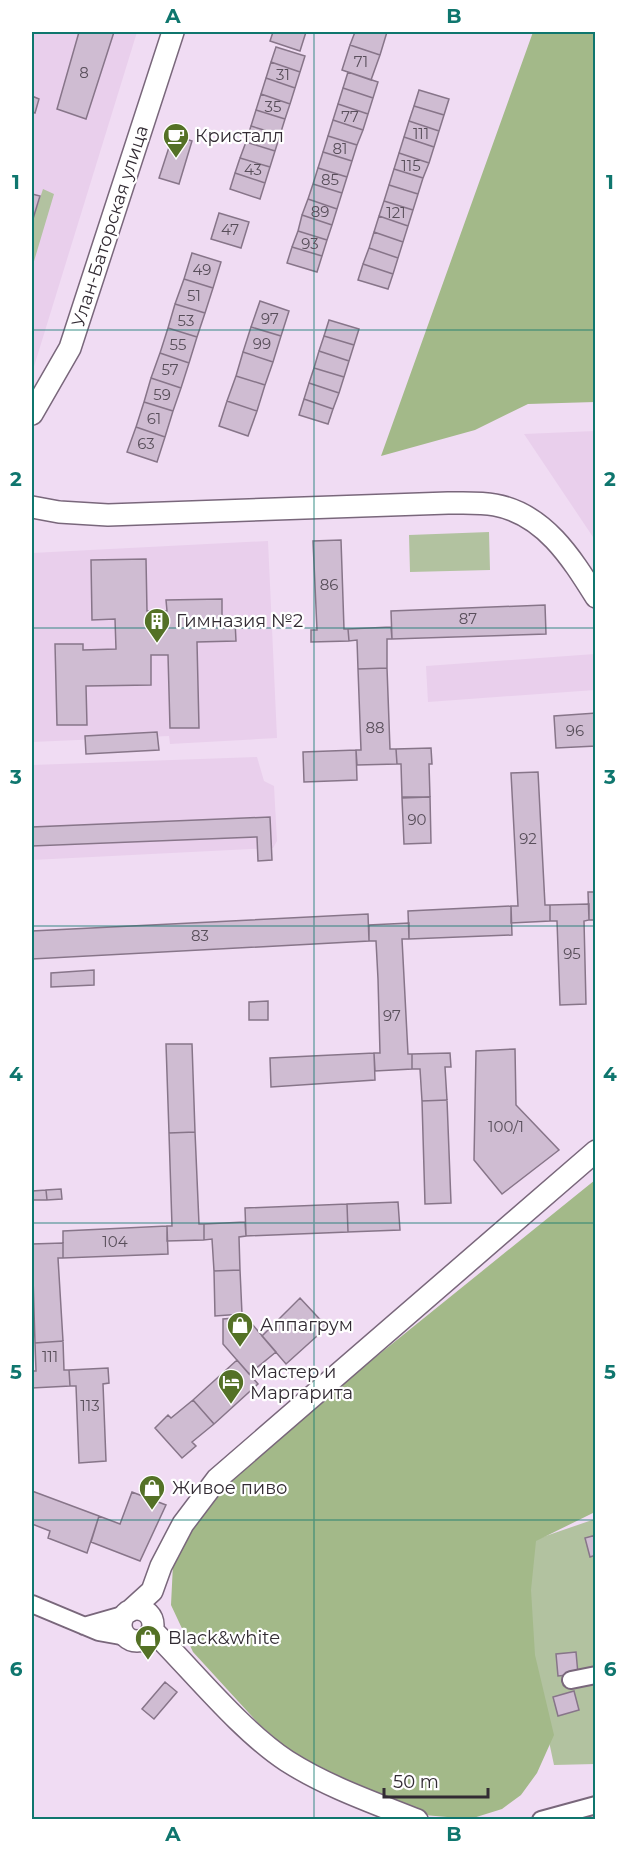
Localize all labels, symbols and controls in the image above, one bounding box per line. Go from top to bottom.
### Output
text: A [164,4,181,28]
text: B [446,4,462,28]
house number: 71 [354,52,368,71]
house number: 8 [79,63,89,82]
house number: 31 [276,65,290,84]
house number: 35 [265,97,281,116]
house number: 77 [341,107,359,126]
cafe icon: Кристалл [161,121,191,159]
street label: Улан-Баторская улица [67,122,153,330]
house number: 111 [413,124,429,143]
place label: Кристалл [195,125,284,147]
house number: 81 [333,139,348,158]
house number: 115 [401,156,421,175]
house number: 43 [244,160,262,179]
text: 1 [12,170,20,194]
house number: 85 [321,170,339,189]
text: 1 [606,170,614,194]
house number: 89 [311,202,329,221]
house number: 121 [386,203,406,222]
house number: 47 [221,220,239,239]
house number: 93 [301,234,319,253]
house number: 49 [193,260,211,279]
house number: 51 [187,286,201,305]
house number: 97 [261,309,279,328]
house number: 53 [178,311,194,330]
house number: 99 [253,334,271,353]
house number: 55 [170,335,186,354]
house number: 57 [161,360,179,379]
house number: 59 [153,385,171,404]
house number: 61 [147,409,161,428]
house number: 63 [137,434,155,453]
text: 2 [10,467,22,491]
text: 2 [604,467,616,491]
house number: 86 [320,575,338,594]
building icon: Гимназия №2 [142,606,172,644]
house number: 87 [459,609,477,628]
place label: Гимназия №2 [176,610,303,632]
house number: 88 [365,718,385,737]
house number: 96 [566,721,584,740]
text: 3 [9,765,22,789]
text: 3 [603,765,616,789]
house number: 90 [407,810,427,829]
house number: 92 [519,829,537,848]
house number: 83 [191,926,209,945]
house number: 95 [563,944,581,963]
house number: 97 [383,1006,401,1025]
text: 4 [9,1062,23,1086]
text: 4 [603,1062,617,1086]
house number: 100/1 [488,1117,524,1136]
house number: 104 [102,1232,128,1251]
shop icon: Аппагрум [225,1310,255,1348]
place label: Аппагрум [260,1314,353,1336]
house number: 111 [42,1347,58,1366]
text: 5 [10,1360,22,1384]
text: 5 [604,1360,616,1384]
place label: Мастер и Маргарита [250,1361,353,1404]
hotel icon: Мастер и Маргарита [216,1367,246,1405]
house number: 113 [80,1396,100,1415]
shop icon: Живое пиво [137,1473,167,1511]
place label: Живое пиво [172,1477,288,1499]
shop icon: Black&white [133,1623,163,1661]
place label: Black&white [168,1627,280,1649]
text: 6 [10,1657,23,1681]
text: 6 [604,1657,617,1681]
scale bar [384,1761,488,1799]
text: 50 m [393,1771,439,1793]
text: A [164,1822,181,1846]
text: B [446,1822,462,1846]

